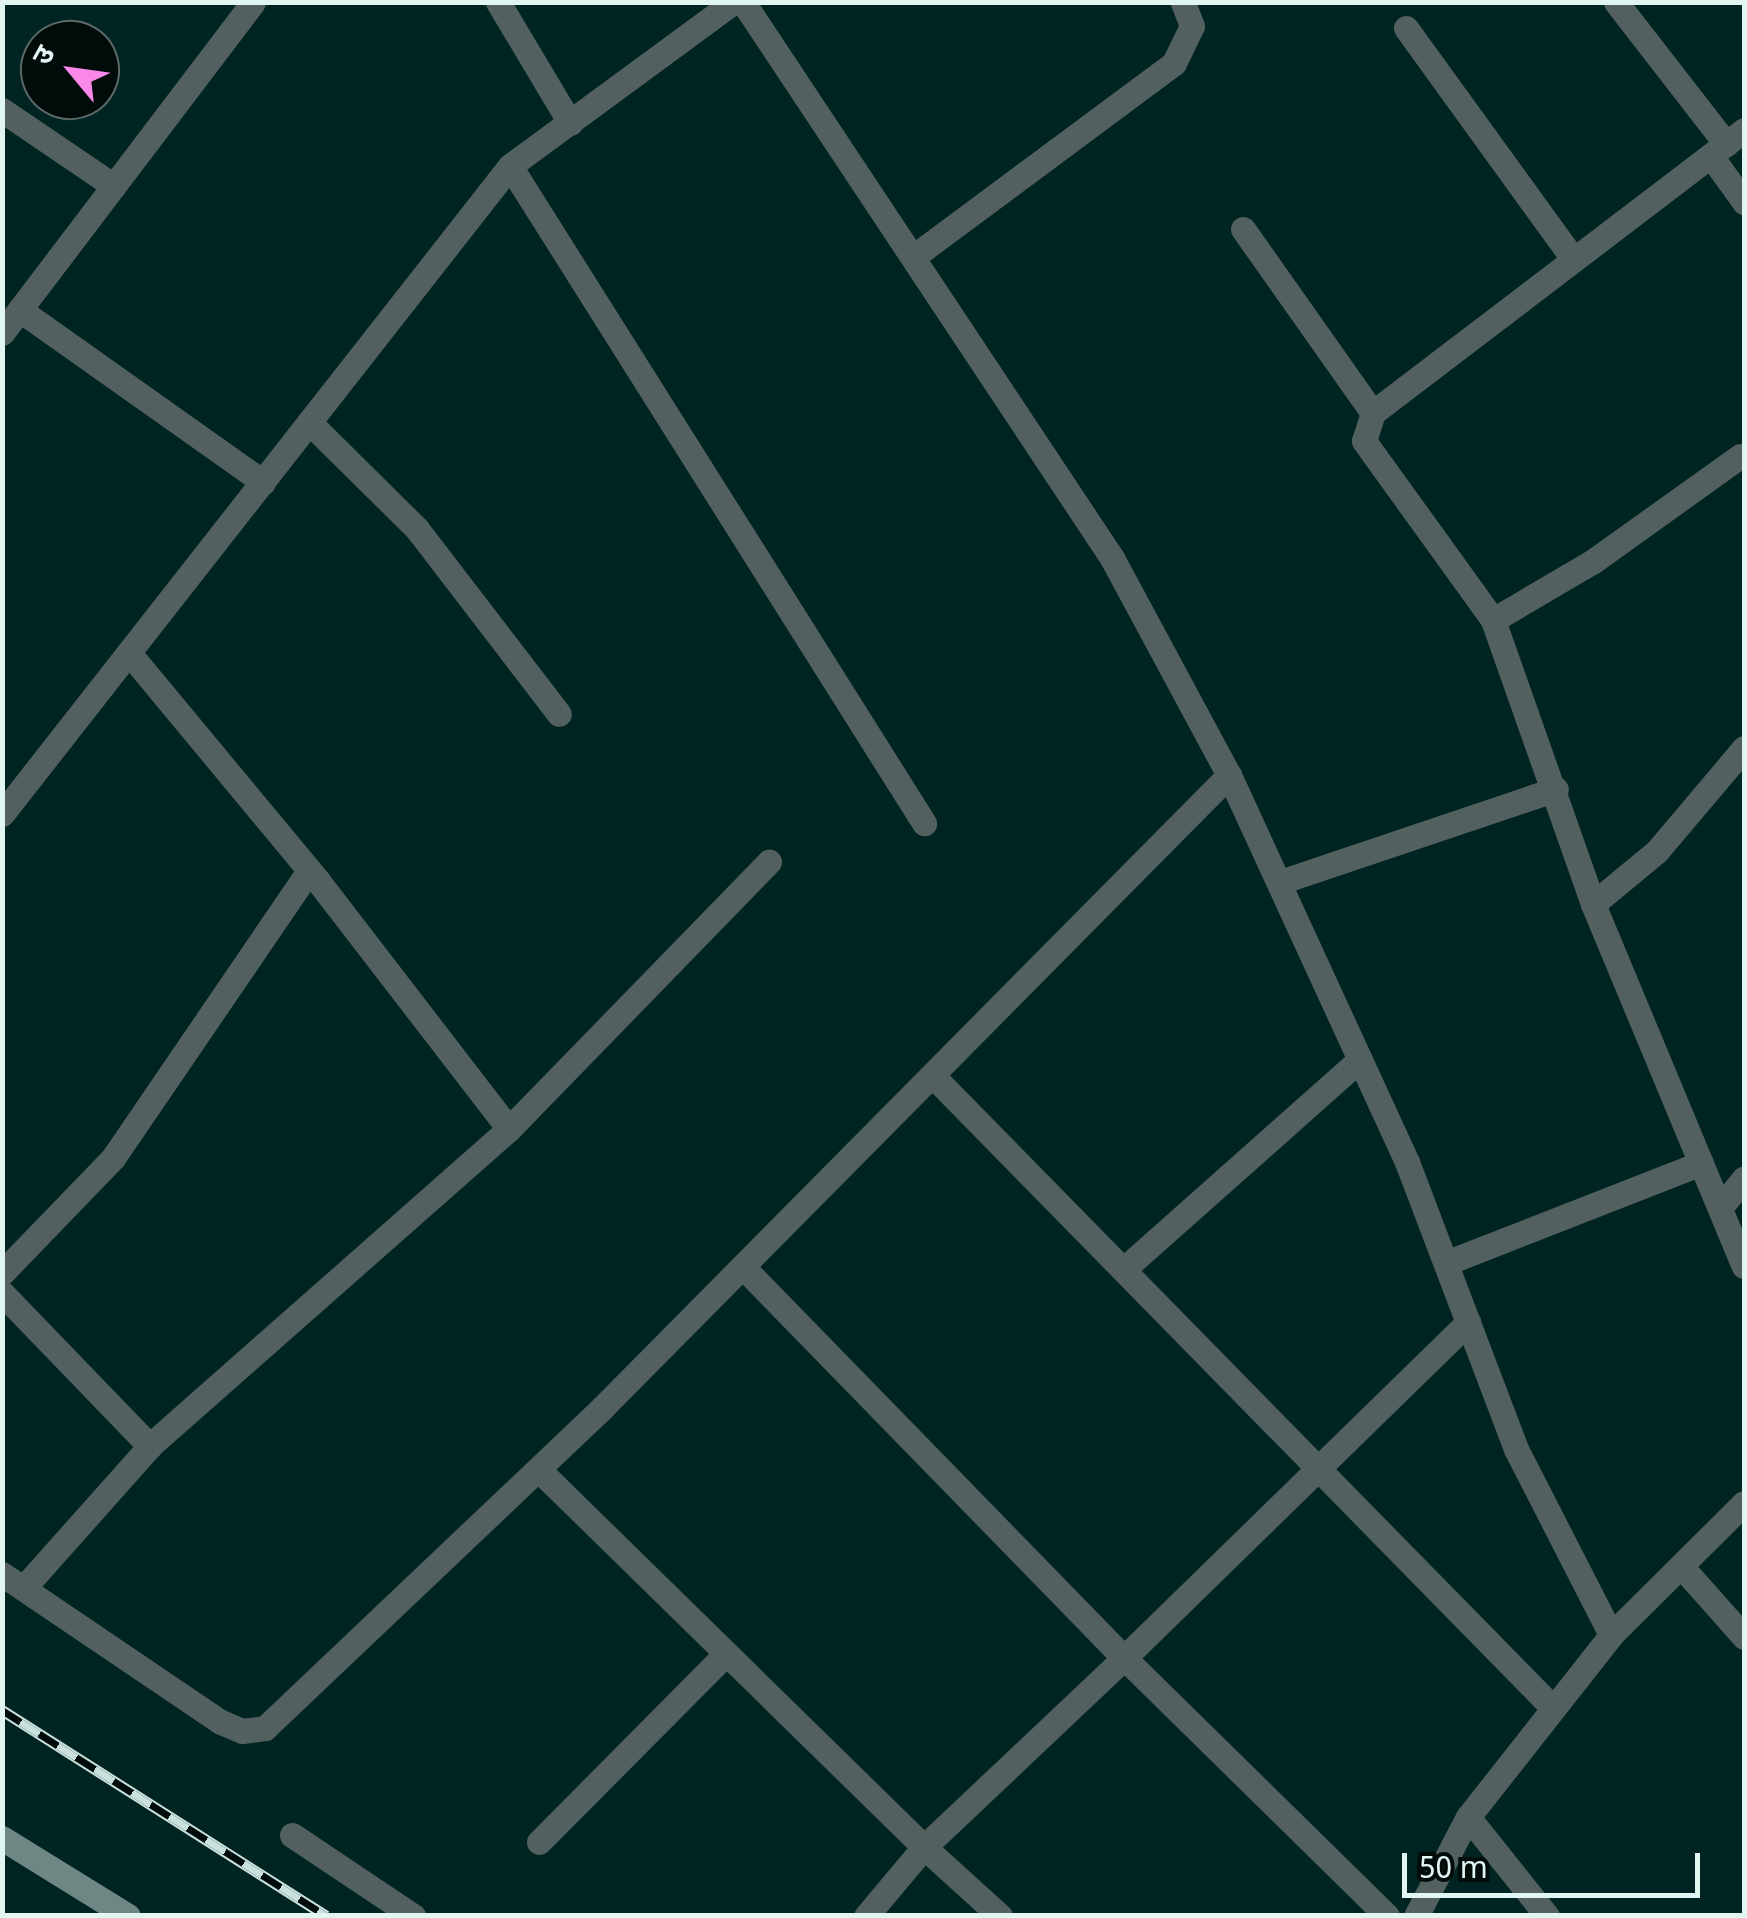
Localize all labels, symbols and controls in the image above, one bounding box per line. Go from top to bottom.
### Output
north arrow [20,20,120,120]
text: उ [26,41,65,72]
scale bar [1407,1833,1704,1895]
text: 50 m [1419,1851,1488,1890]

